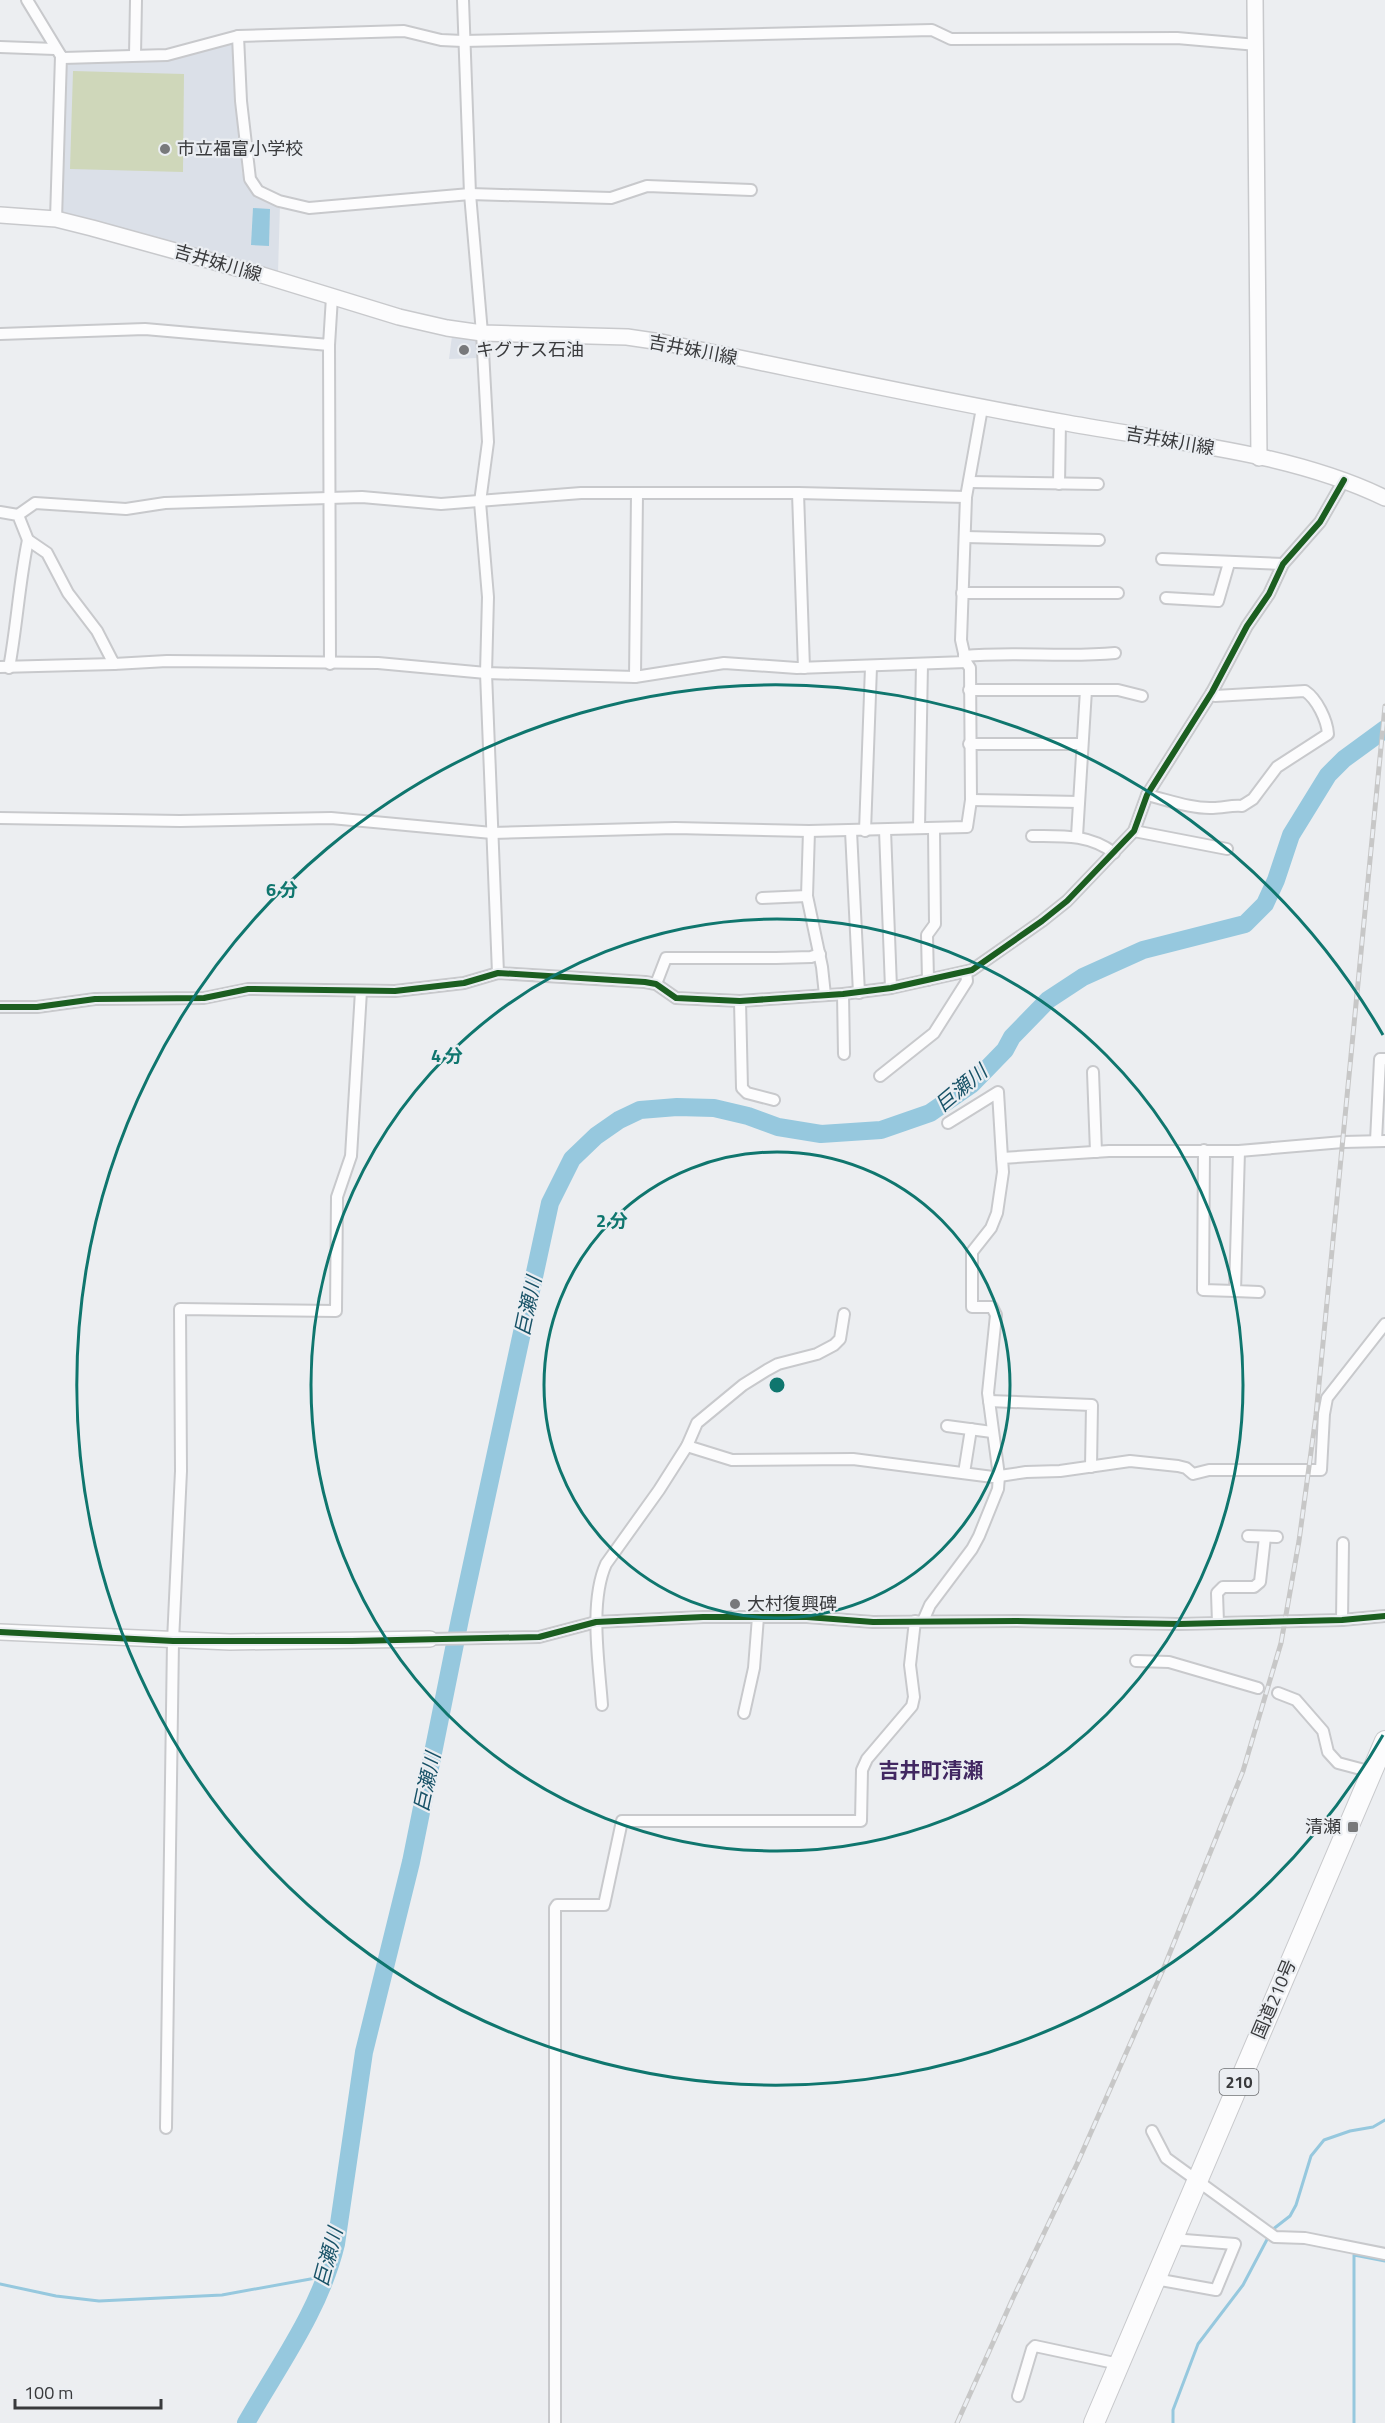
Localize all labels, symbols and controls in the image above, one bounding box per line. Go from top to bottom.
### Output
place label: 市立福富小学校 [177,135,303,162]
marker: 市立福富小学校 [158,142,172,156]
street label: 吉井妹川線 [171,237,265,288]
street label: 吉井妹川線 [646,328,740,371]
place label: キグナス石油 [476,336,584,363]
marker: キグナス石油 [457,343,471,357]
street label: 吉井妹川線 [1123,419,1217,462]
text: 6 分 [266,876,298,903]
text: 4 分 [431,1042,463,1069]
water label: 巨瀬川 [928,1055,995,1119]
text: 2 分 [596,1207,628,1234]
water label: 巨瀬川 [506,1271,549,1338]
centre of rings [767,1375,787,1395]
place label: 大村復興碑 [747,1590,837,1617]
marker: 大村復興碑 [728,1597,742,1611]
water label: 巨瀬川 [405,1747,448,1814]
district label: 吉井町清瀬 [879,1754,984,1786]
place label: 清瀬 [1305,1813,1341,1840]
marker: 清瀬 [1346,1820,1360,1834]
street label: 国道210号 [1245,1955,1302,2043]
road number: 210 [1220,2069,1258,2095]
water label: 巨瀬川 [305,2222,351,2290]
scale bar [15,2372,160,2410]
text: 100 m [24,2379,73,2406]

